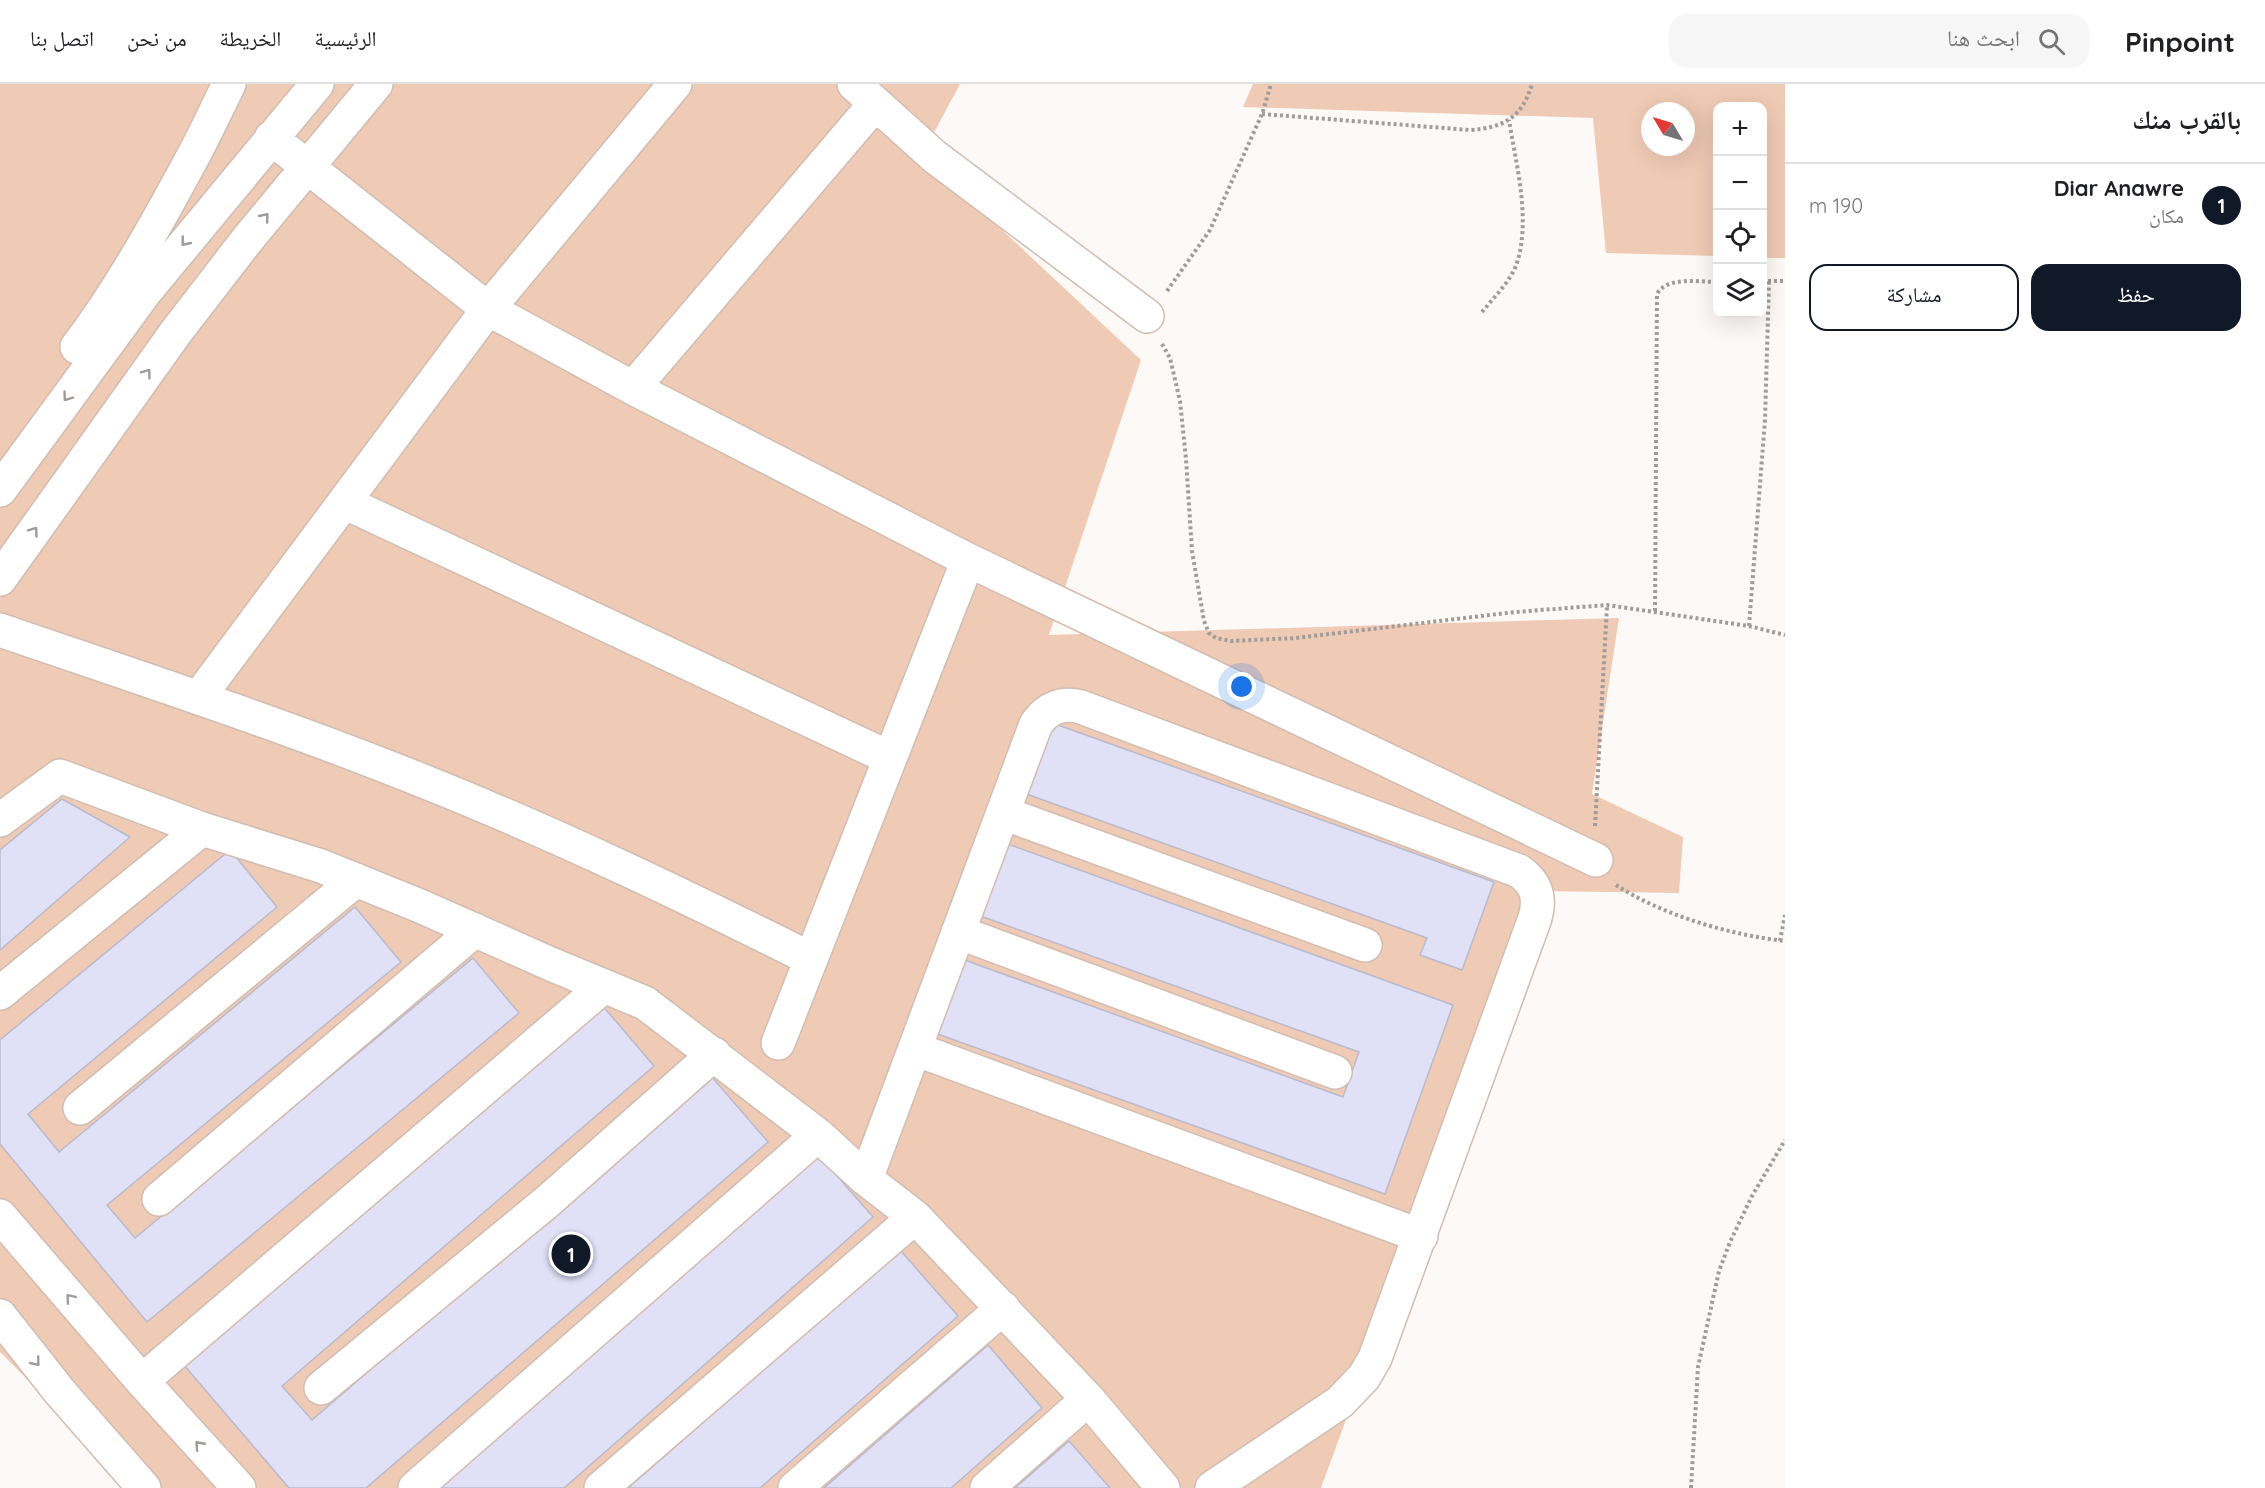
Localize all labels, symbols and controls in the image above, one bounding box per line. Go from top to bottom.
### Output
search box [1669,14,2089,68]
text: ابحث هنا [1947,24,2020,52]
text: Pinpoint [2125,24,2235,59]
text: اتصل بنا [30,25,94,51]
text: من نحن [127,25,187,51]
text: الخريطة [220,25,281,51]
text: الرئيسية [314,25,377,51]
icon: search [2035,25,2068,58]
north arrow [1641,102,1695,156]
map controls [1713,102,1767,318]
button: + [1713,102,1767,156]
text: بالقرب منك [2132,103,2241,136]
button: − [1713,156,1767,210]
text: Diar Anawre [2054,174,2184,202]
text: 190 m [1809,193,1863,218]
text: 1 [2218,193,2225,218]
text: مكان [2149,203,2184,228]
button: locate [1713,210,1767,264]
one-way arrow [257,213,268,224]
one-way arrow [182,235,193,246]
button: layers [1713,264,1767,318]
button: مشاركة [1809,264,2019,331]
button: حفظ [2031,264,2241,331]
one-way arrow [140,368,151,379]
one-way arrow [64,391,75,402]
one-way arrow [27,527,38,538]
your location [1227,672,1256,701]
pin: 1 [552,1232,590,1276]
one-way arrow [67,1294,78,1305]
one-way arrow [29,1355,40,1366]
one-way arrow [195,1441,206,1452]

